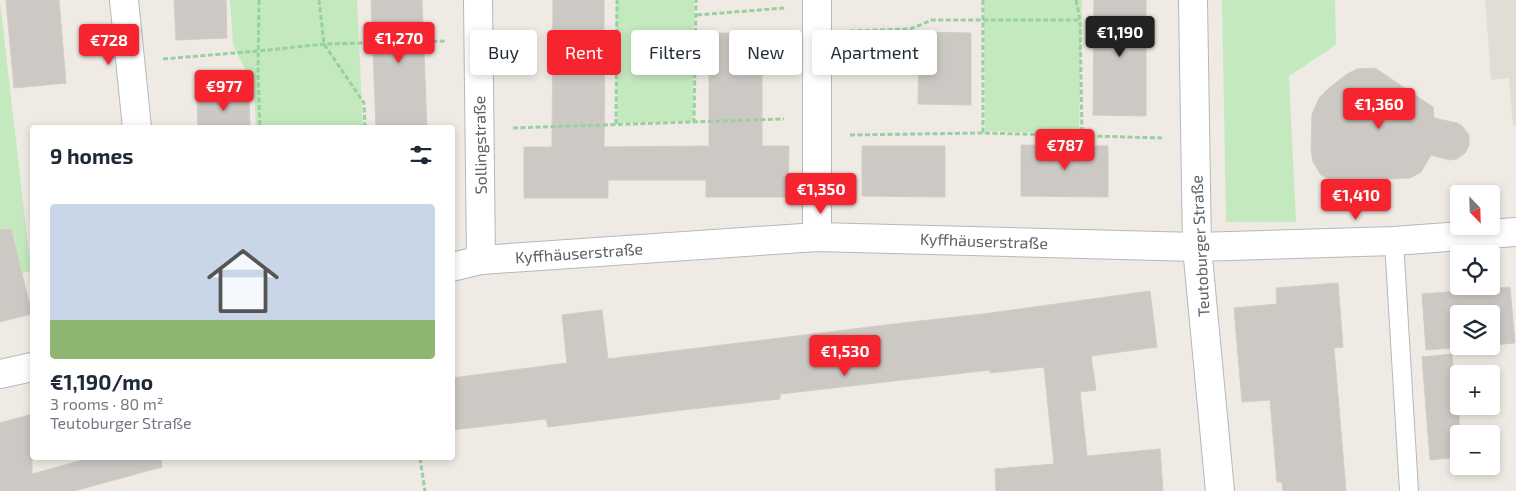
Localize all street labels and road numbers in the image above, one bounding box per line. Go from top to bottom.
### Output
street label: Sollingstraße [469,96,490,194]
street label: Teutoburger Straße [1186,175,1213,317]
street label: Kyffhäuserstraße [920,229,1048,252]
street label: Kyffhäuserstraße [514,239,643,266]

